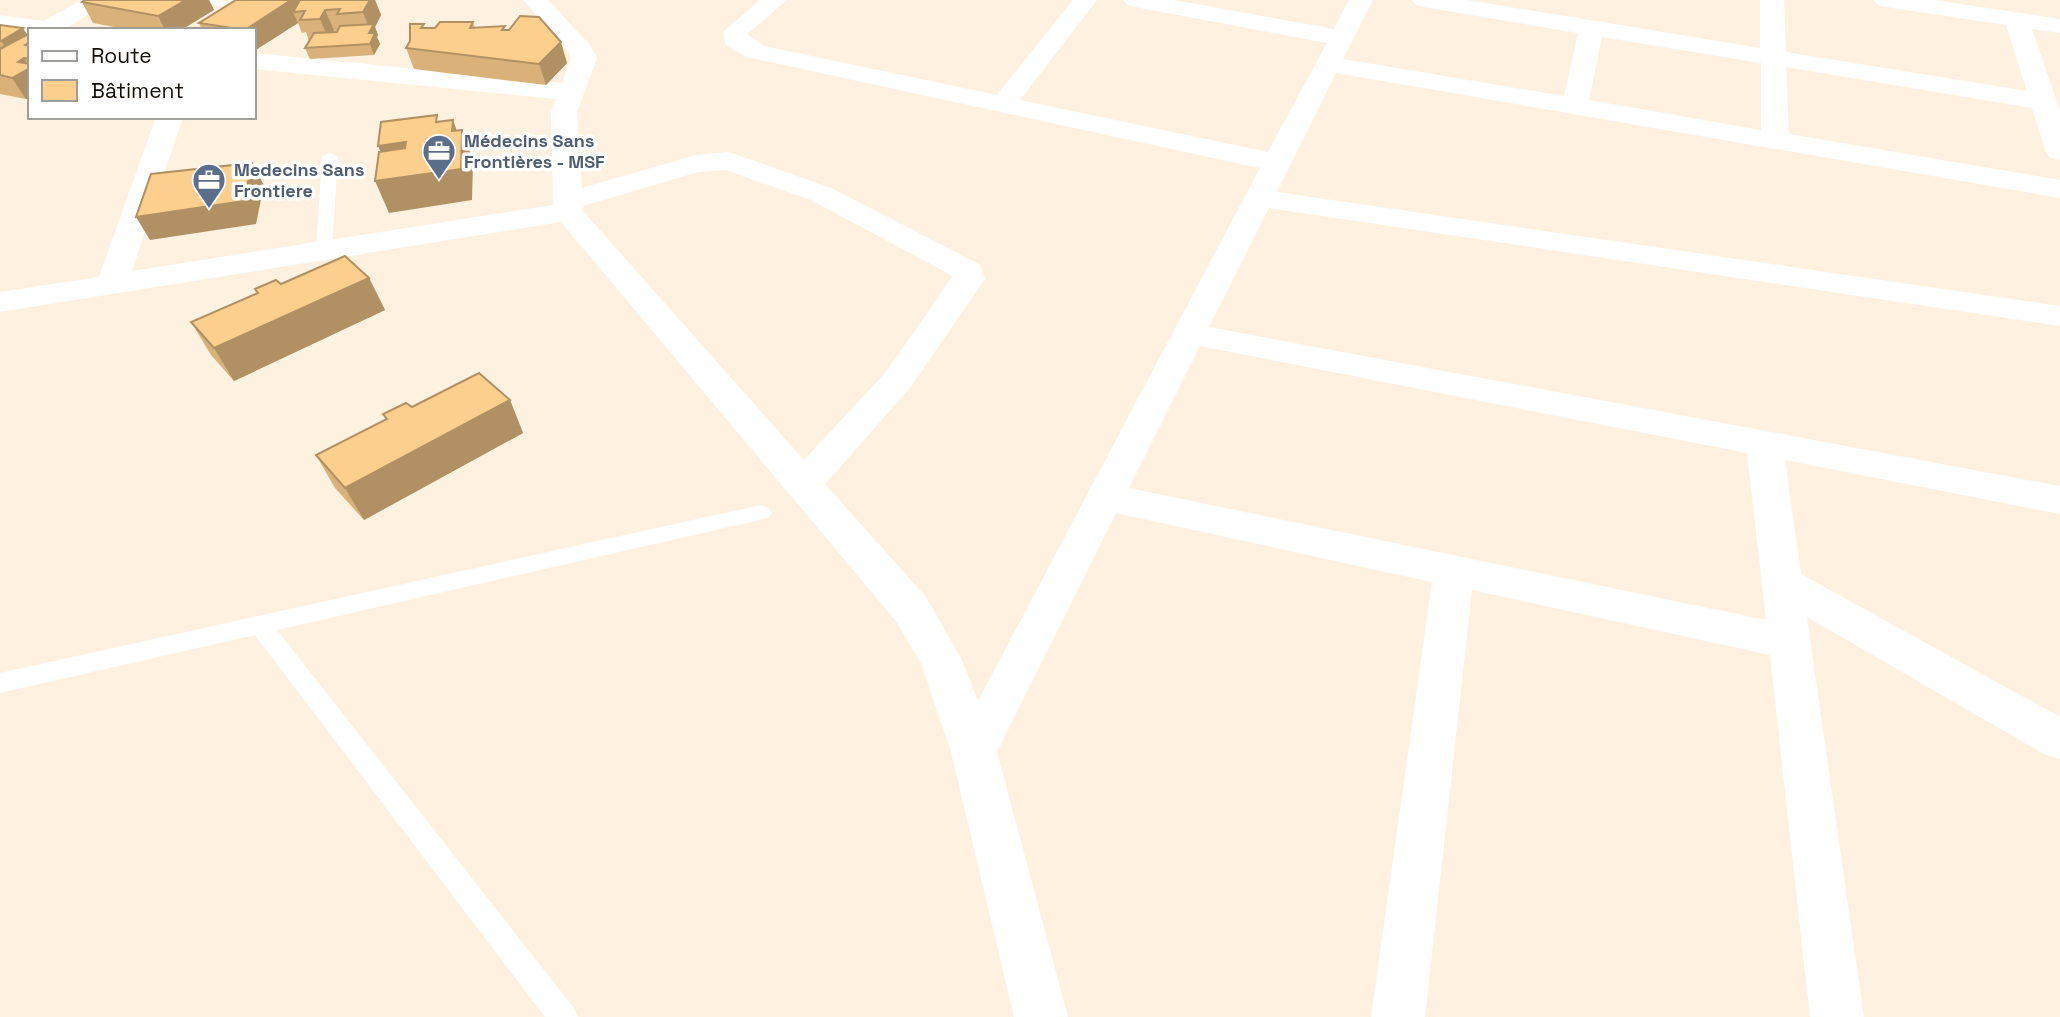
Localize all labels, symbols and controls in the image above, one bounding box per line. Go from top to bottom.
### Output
legend [28,28,256,119]
text: Route [91,42,152,69]
text: Bâtiment [91,77,184,104]
place label: Médecins Sans Frontières - MSF [464,129,605,173]
office icon: Médecins Sans Frontières - MSF [420,132,458,181]
place label: Medecins Sans Frontiere [234,158,364,202]
office icon: Medecins Sans Frontiere [190,161,228,210]

